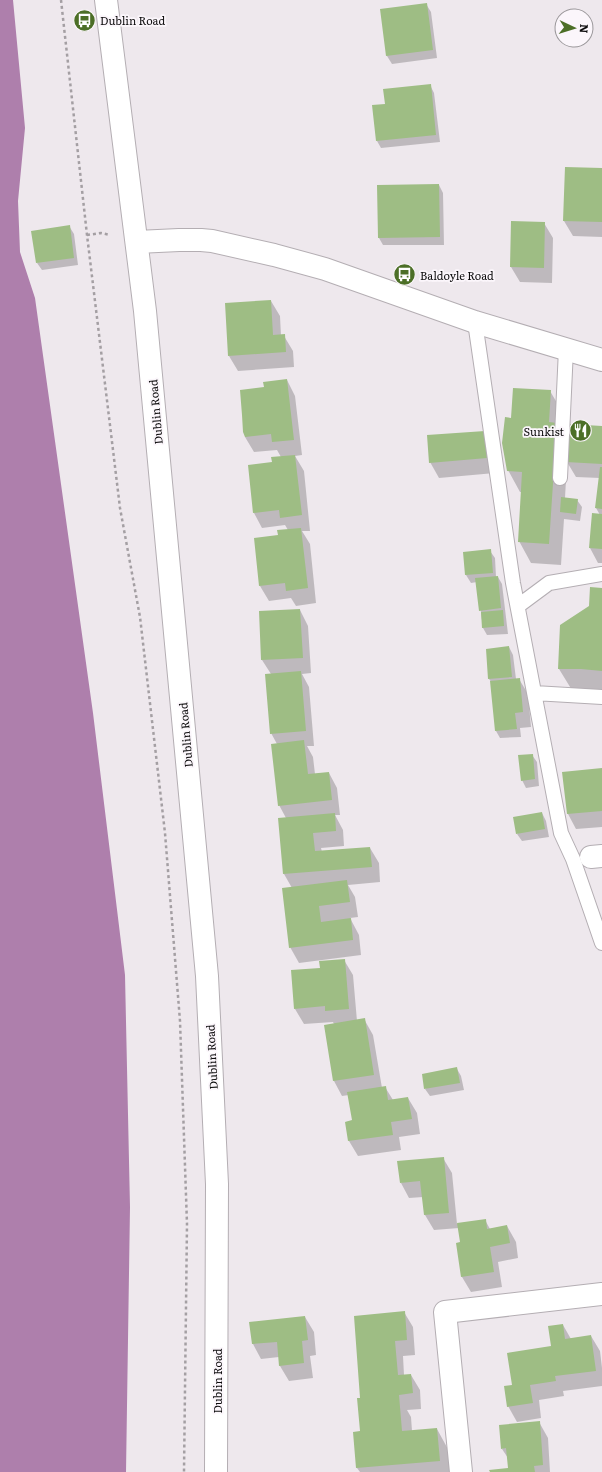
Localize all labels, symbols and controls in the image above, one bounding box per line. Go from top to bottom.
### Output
bus stop icon: Dublin Road [71,7,97,33]
north arrow [554,8,594,48]
place label: Dublin Road [100,12,165,28]
text: N [577,24,593,34]
bus stop icon: Baldoyle Road [391,262,417,288]
place label: Baldoyle Road [420,267,494,283]
street label: Dublin Road [144,379,166,445]
restaurant icon: Sunkist [567,418,593,444]
place label: Sunkist [524,423,565,439]
street label: Dublin Road [174,702,196,768]
street label: Dublin Road [201,1024,221,1090]
street label: Dublin Road [209,1348,225,1414]

